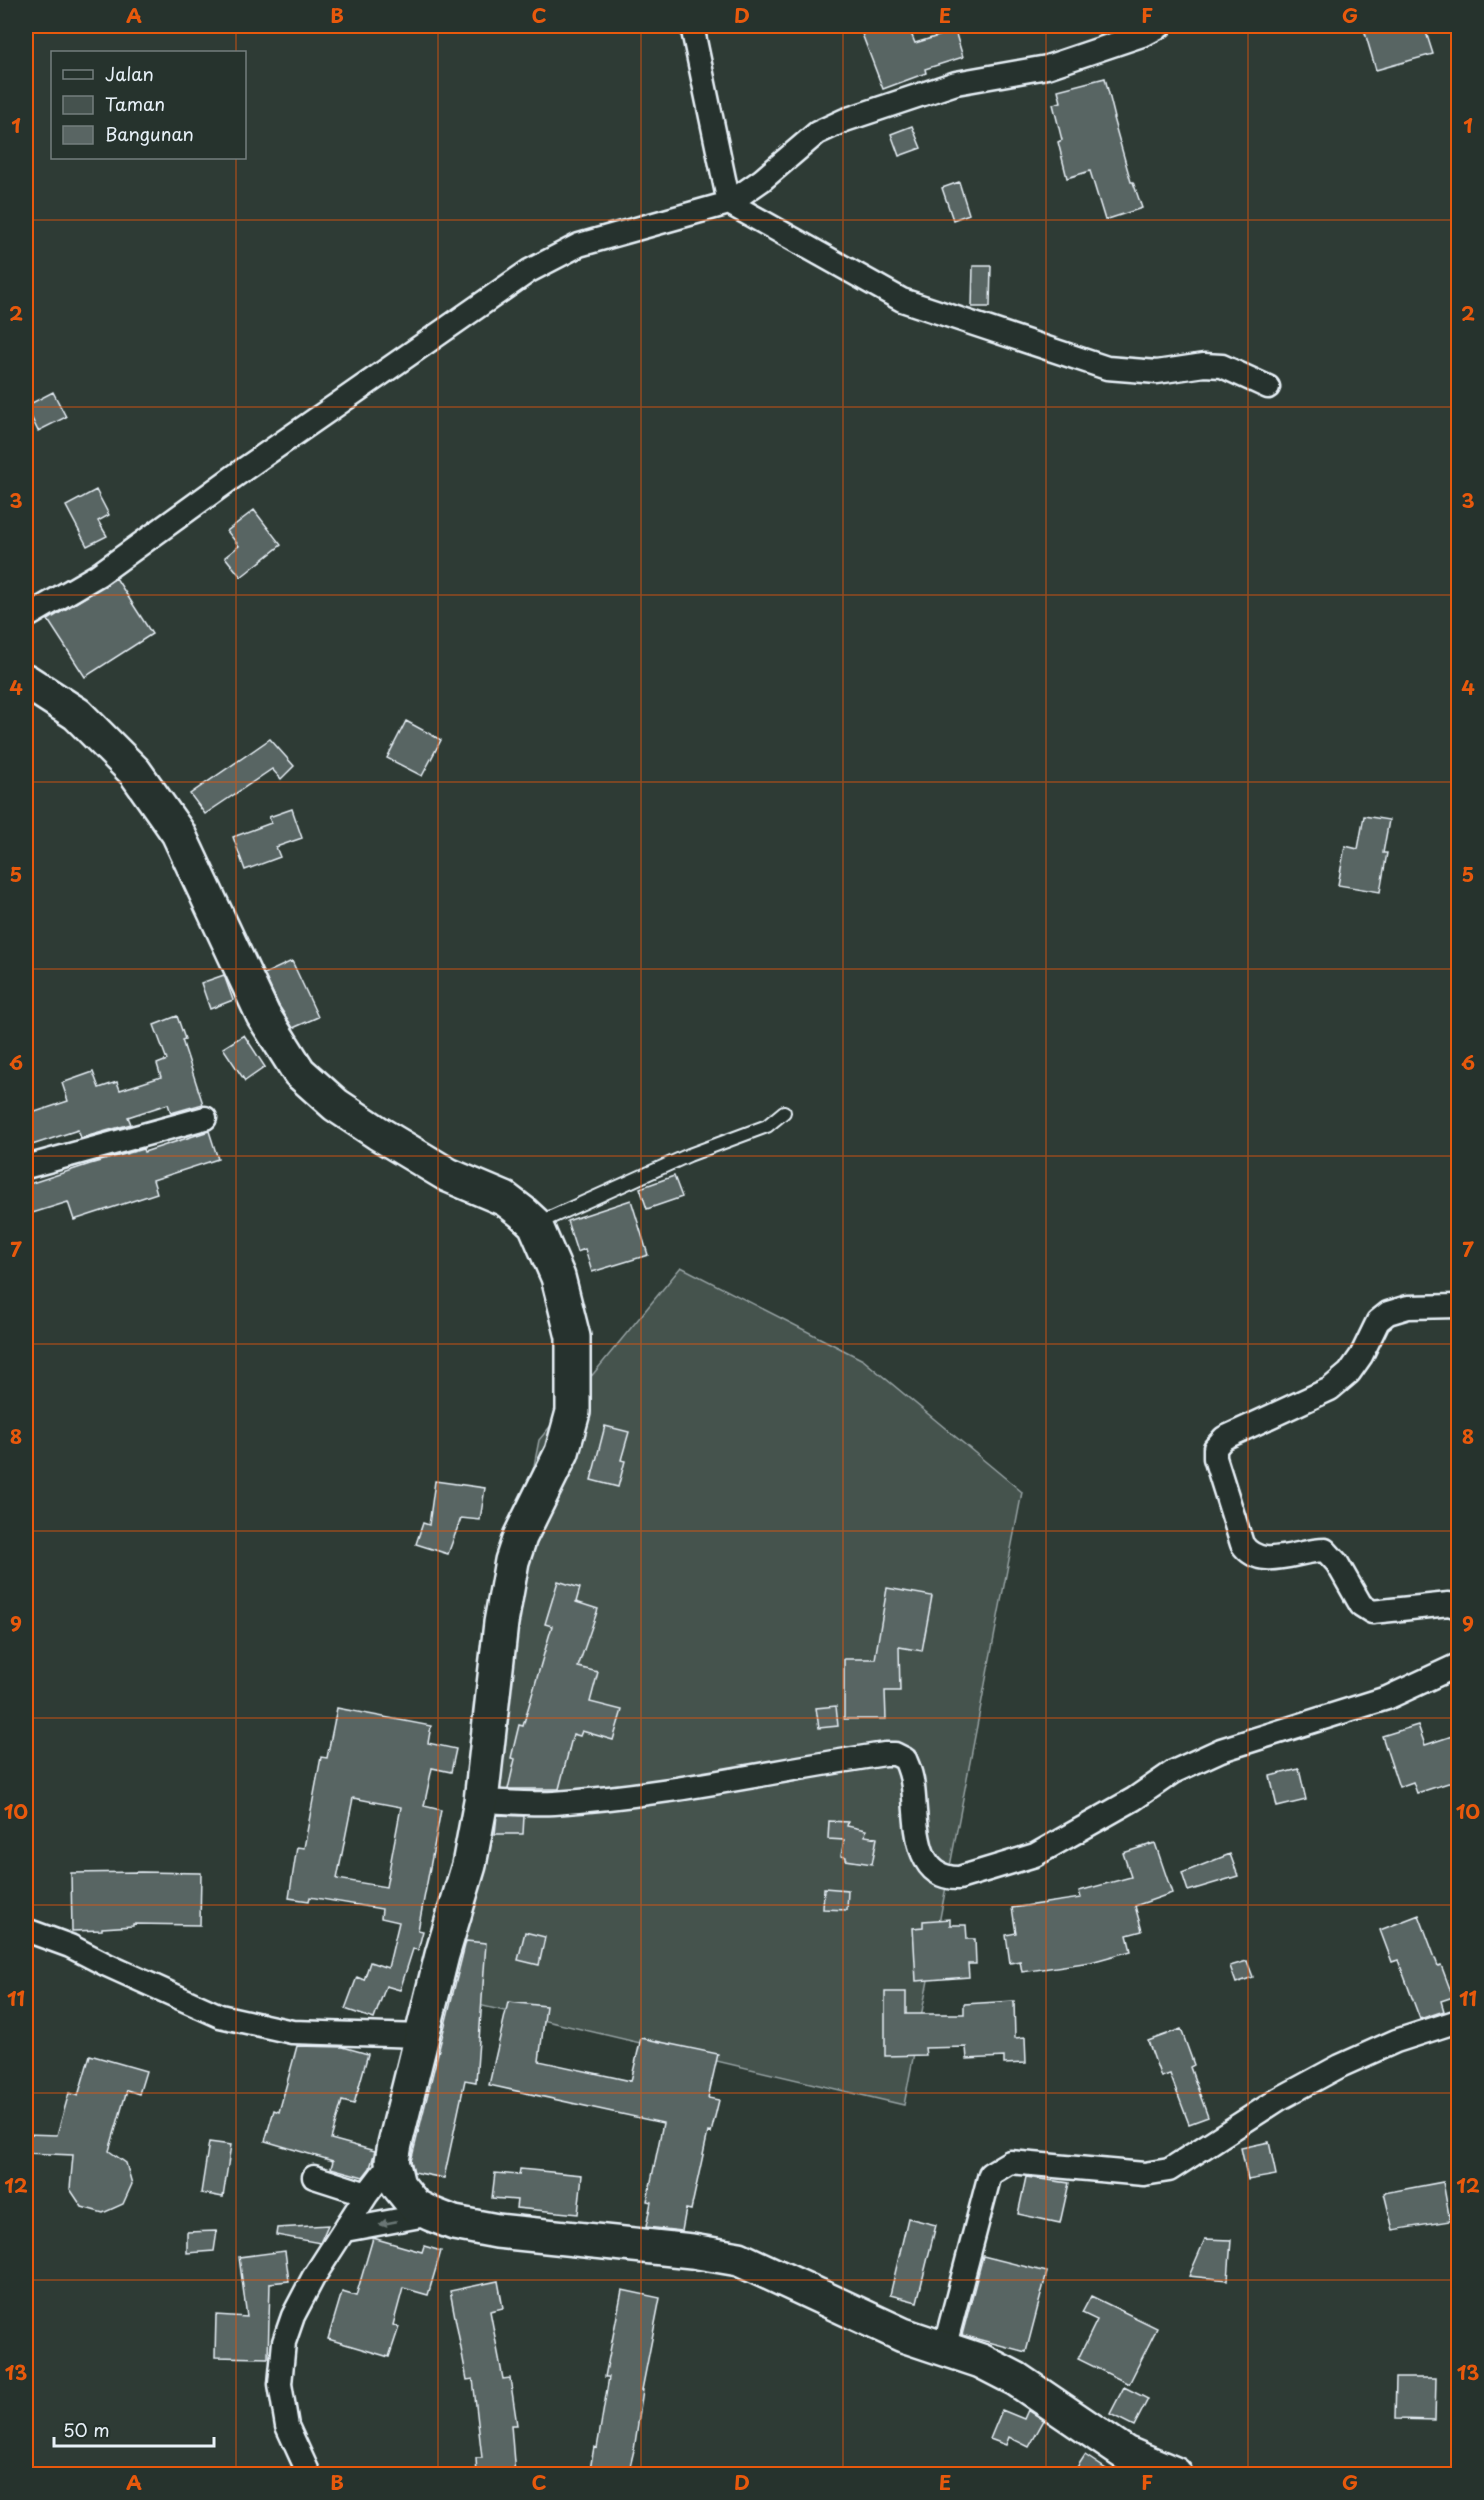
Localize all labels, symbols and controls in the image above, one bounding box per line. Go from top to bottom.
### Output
text: A [126,0,142,30]
text: B [330,0,344,30]
text: C [531,0,547,30]
text: D [734,0,750,30]
text: E [939,0,951,30]
text: F [1141,0,1153,30]
text: G [1342,0,1358,30]
legend [51,51,246,159]
text: Jalan [105,60,154,87]
text: Taman [105,90,165,117]
text: 1 [11,110,21,140]
text: 1 [1463,110,1473,140]
text: Bangunan [105,120,194,147]
text: 2 [9,298,23,328]
text: 2 [1461,298,1475,328]
text: 3 [9,485,23,515]
text: 3 [1461,485,1475,515]
text: 4 [9,672,23,702]
text: 4 [1461,672,1475,702]
text: 5 [10,859,22,889]
text: 5 [1462,859,1474,889]
text: 6 [9,1047,23,1077]
text: 6 [1461,1047,1475,1077]
text: 7 [10,1234,22,1264]
text: 7 [1462,1234,1474,1264]
text: 8 [10,1421,22,1451]
text: 8 [1462,1421,1474,1451]
text: 9 [10,1608,22,1638]
text: 9 [1462,1608,1474,1638]
text: 10 [4,1796,28,1826]
text: 10 [1456,1796,1480,1826]
text: 11 [7,1983,25,2013]
text: 11 [1459,1983,1477,2013]
text: 12 [4,2170,28,2200]
text: 12 [1456,2170,1480,2200]
one-way arrow [378,2219,397,2228]
text: 13 [5,2357,27,2387]
text: 13 [1457,2357,1479,2387]
scale bar [54,2410,214,2448]
text: 50 m [63,2416,110,2443]
text: A [126,2467,142,2497]
text: B [330,2467,344,2497]
text: C [531,2467,547,2497]
text: D [734,2467,750,2497]
text: E [939,2467,951,2497]
text: F [1141,2467,1153,2497]
text: G [1342,2467,1358,2497]

